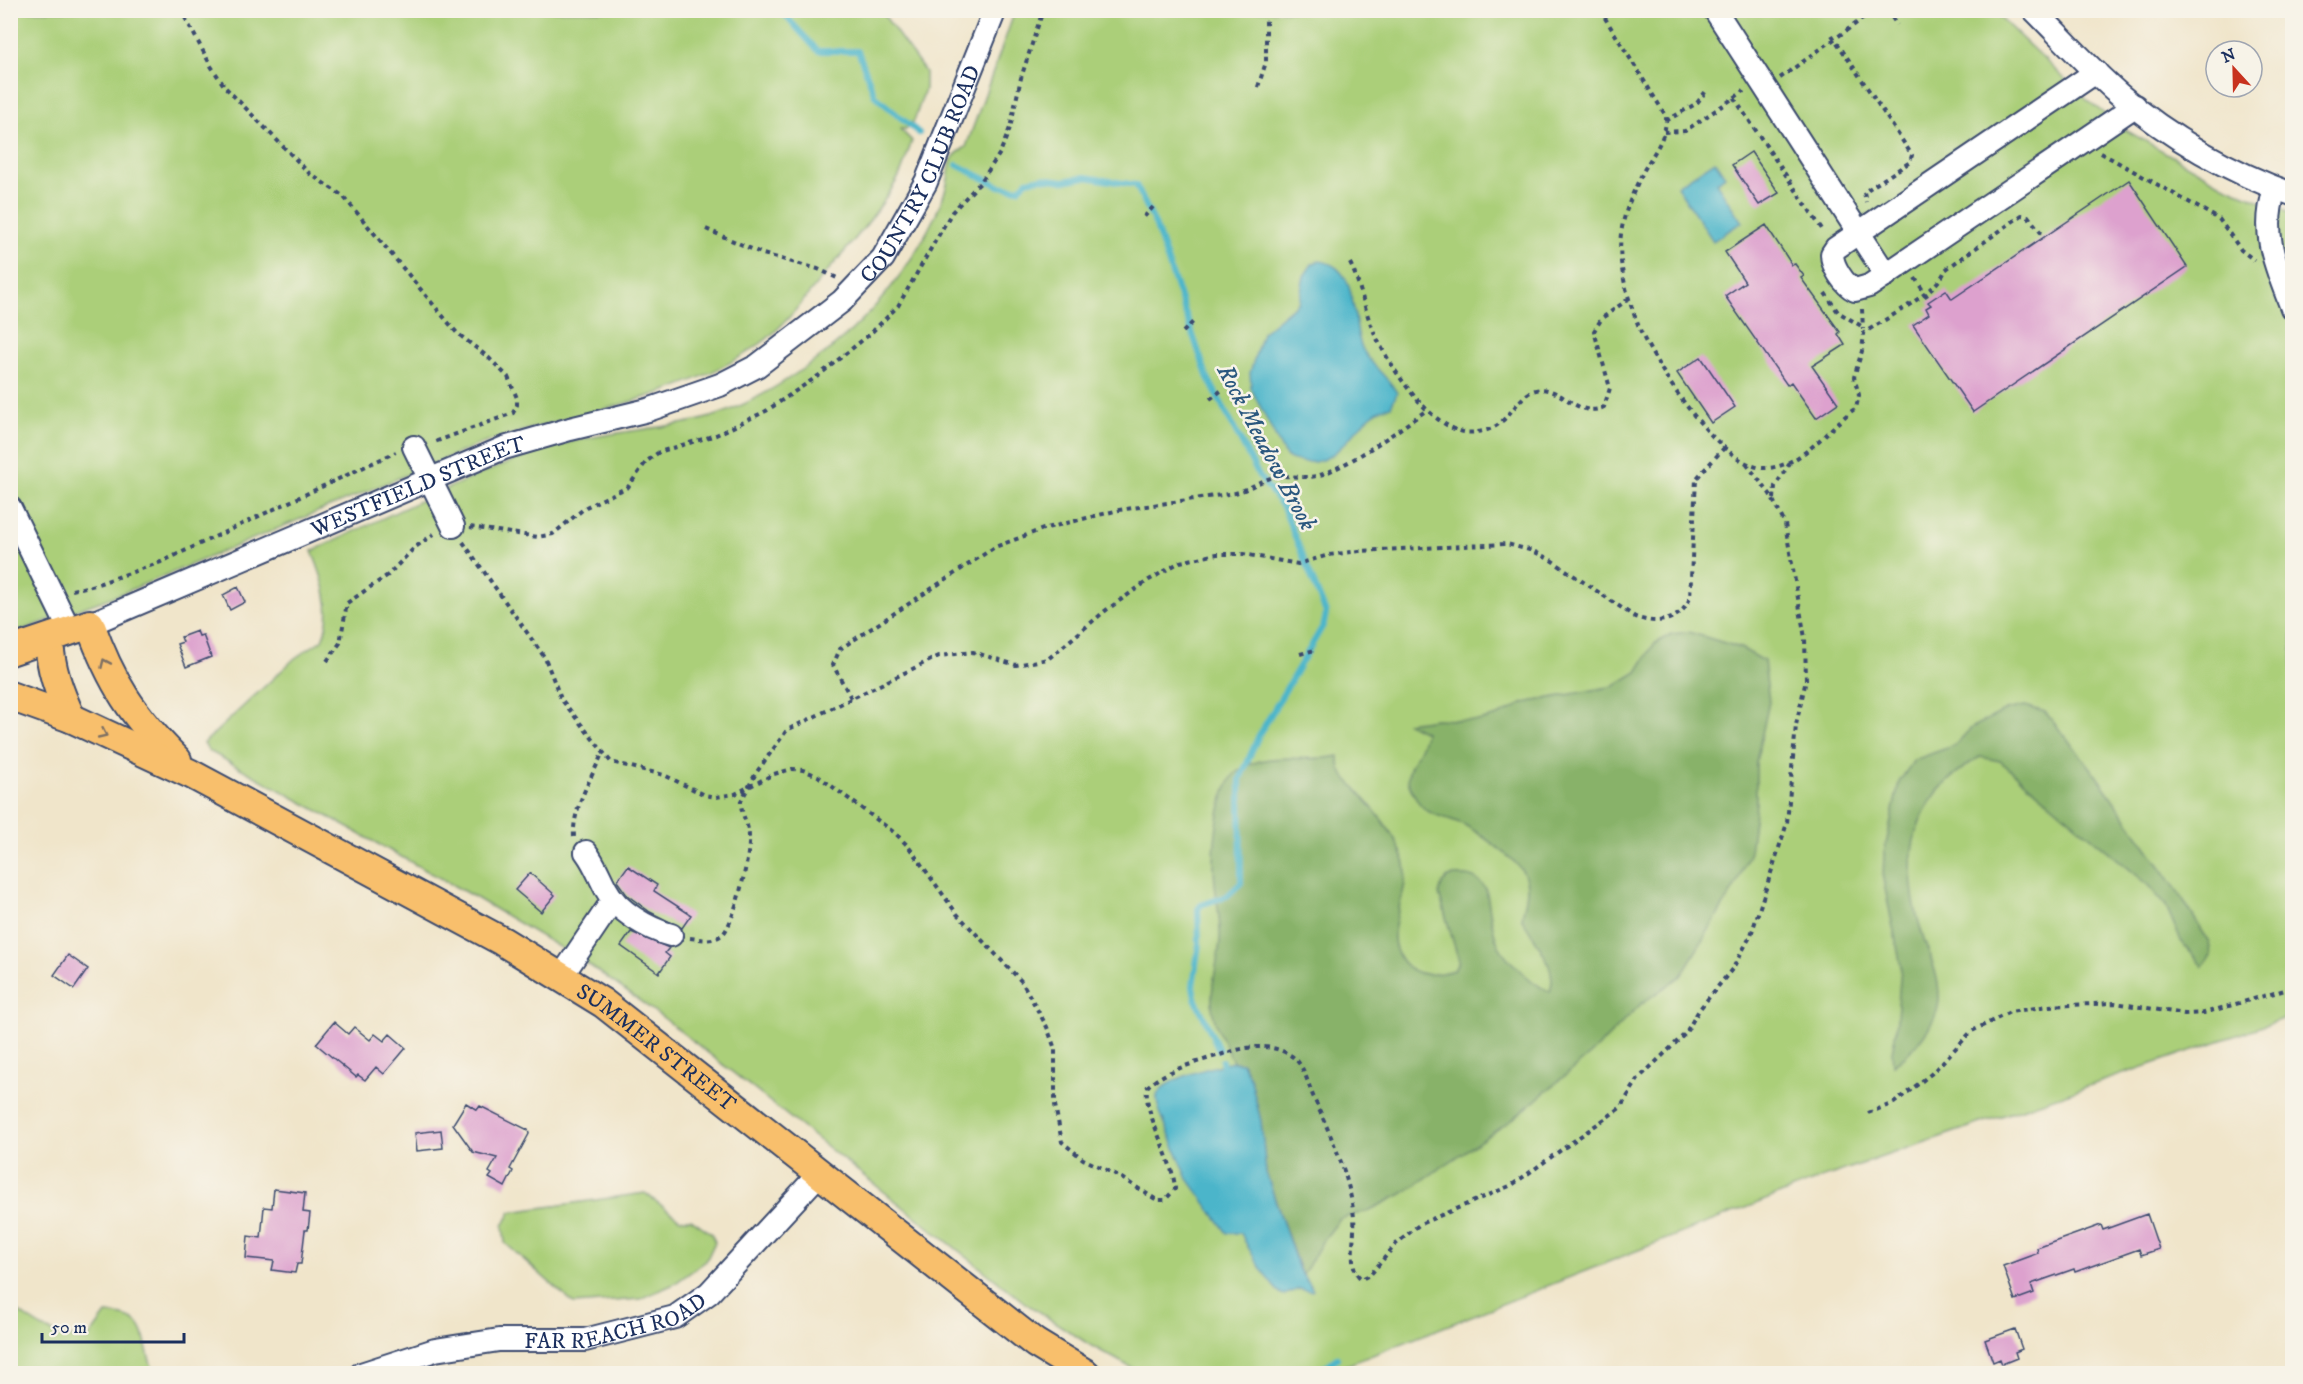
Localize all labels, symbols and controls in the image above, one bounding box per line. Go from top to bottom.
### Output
north arrow [2204,39,2264,99]
text: N [2219,44,2239,68]
street label: COUNTRY CLUB ROAD [855,61,987,289]
water label: Rock Meadow Brook [1209,358,1323,536]
street label: WESTFIELD STREET [306,431,529,544]
one-way arrow [100,658,112,669]
one-way arrow [97,726,108,738]
street label: SUMMER STREET [571,978,741,1118]
street label: FAR REACH ROAD [524,1287,712,1355]
scale bar [42,1306,184,1344]
text: 50 m [51,1317,87,1339]

